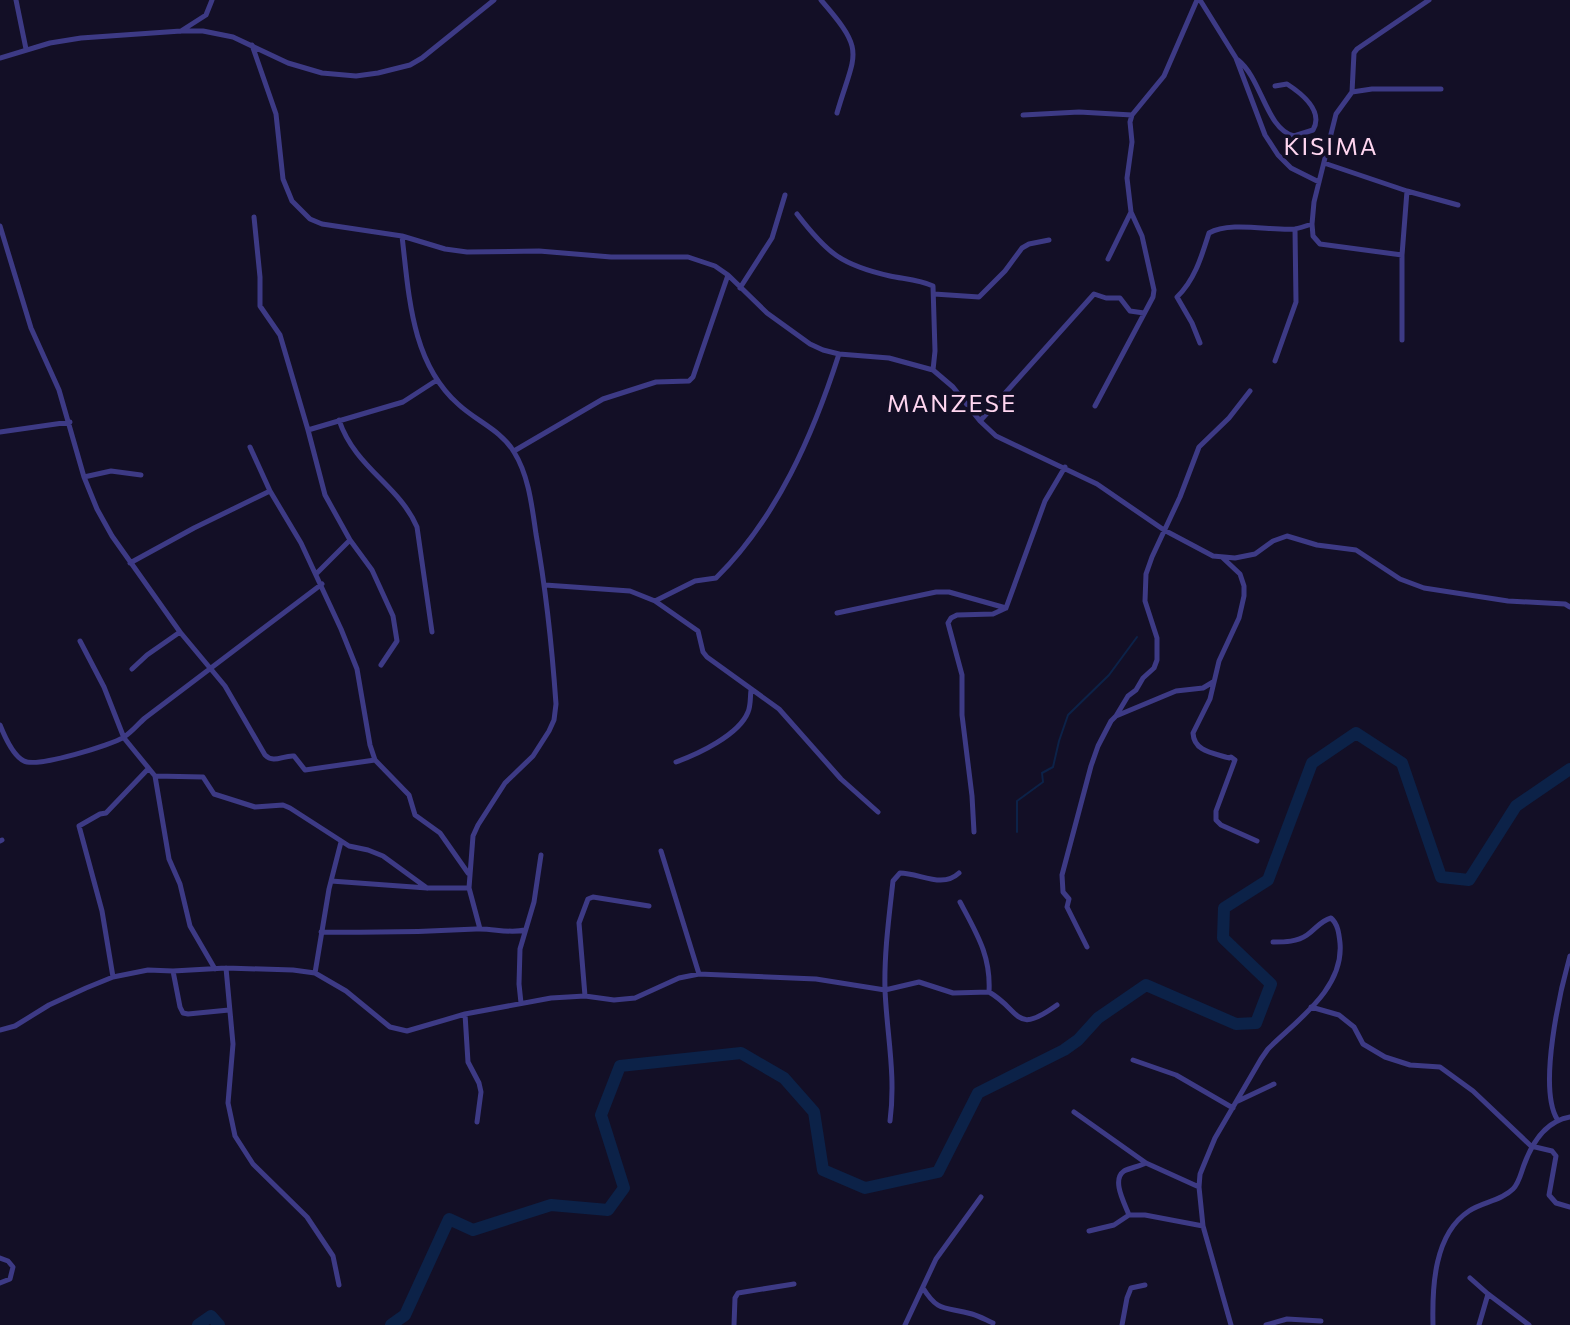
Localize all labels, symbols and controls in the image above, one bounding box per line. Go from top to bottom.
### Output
district label: KISIMA [1283,131,1379,160]
district label: MANZESE [887,388,1017,417]

